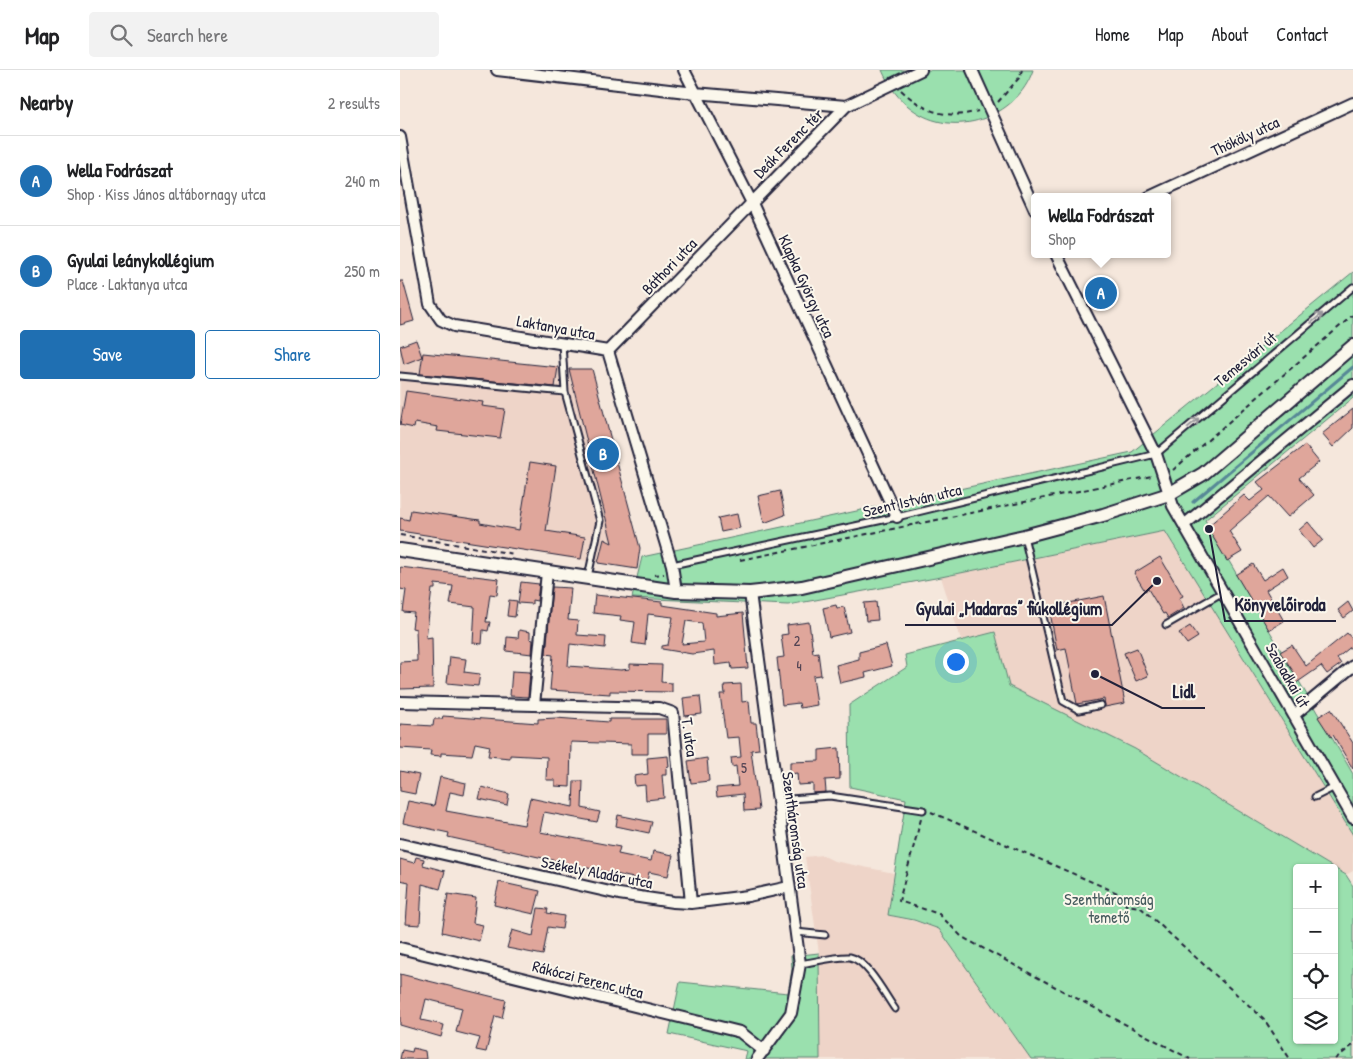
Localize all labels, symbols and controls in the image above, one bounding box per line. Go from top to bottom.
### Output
search box [89,12,439,57]
text: Map [25,19,59,51]
icon: search [107,21,135,49]
text: Search here [147,22,228,48]
text: Home [1095,22,1130,47]
text: Map [1158,22,1183,47]
text: About [1211,22,1248,47]
text: Contact [1276,22,1328,47]
text: Nearby [20,88,73,117]
text: 2 results [328,92,380,114]
street label: Deák Ferenc tér [748,103,828,183]
street label: Thököly utca [1207,111,1283,161]
text: Wella Fodrászat [67,157,173,183]
text: A [32,170,40,192]
text: 240 m [345,170,380,192]
text: Shop · Kiss János altábornagy utca [67,183,266,205]
popup [1031,193,1171,258]
text: Wella Fodrászat [1048,202,1154,228]
text: Shop [1048,228,1076,250]
street label: Klapka György utca [773,231,841,341]
street label: Báthori utca [636,233,702,299]
text: Gyulai leánykollégium [67,247,214,273]
text: B [32,260,40,282]
text: 250 m [344,260,380,282]
text: Place · Laktanya utca [67,273,187,295]
pin: A [1085,274,1117,312]
street label: Laktanya utca [515,309,597,345]
one-way arrow [1310,312,1323,323]
street label: Temesvári út [1209,326,1281,392]
button: Save [20,330,195,379]
button: Share [205,330,380,379]
one-way arrow [1187,417,1200,428]
pin: B [587,435,619,473]
street label: Szent István utca [861,478,963,522]
callout: Könyvelőiroda [1225,588,1336,621]
callout: Gyulai „Madaras” fiúkollégium [905,592,1112,625]
text: Könyvelőiroda [1234,592,1326,618]
text: Gyulai „Madaras” fiúkollégium [916,596,1102,622]
house number: 2 [794,631,801,650]
street label: Szabadkai út [1261,638,1316,712]
your location [943,649,969,675]
house number: 4 [796,656,802,675]
callout: Lidl [1162,675,1205,708]
text: Lidl [1173,679,1196,704]
street label: T. utca [676,716,704,758]
house number: 5 [741,758,747,777]
street label: Szentháromság utca [777,770,815,890]
street label: Székely Aladár utca [539,850,655,894]
map controls [1293,864,1338,1044]
button: + [1293,864,1338,909]
park label: Szentháromság temető [1064,888,1154,928]
button: − [1293,909,1338,954]
button: locate [1293,954,1338,999]
street label: Rákóczi Ferenc utca [530,955,646,1003]
button: layers [1293,999,1338,1044]

